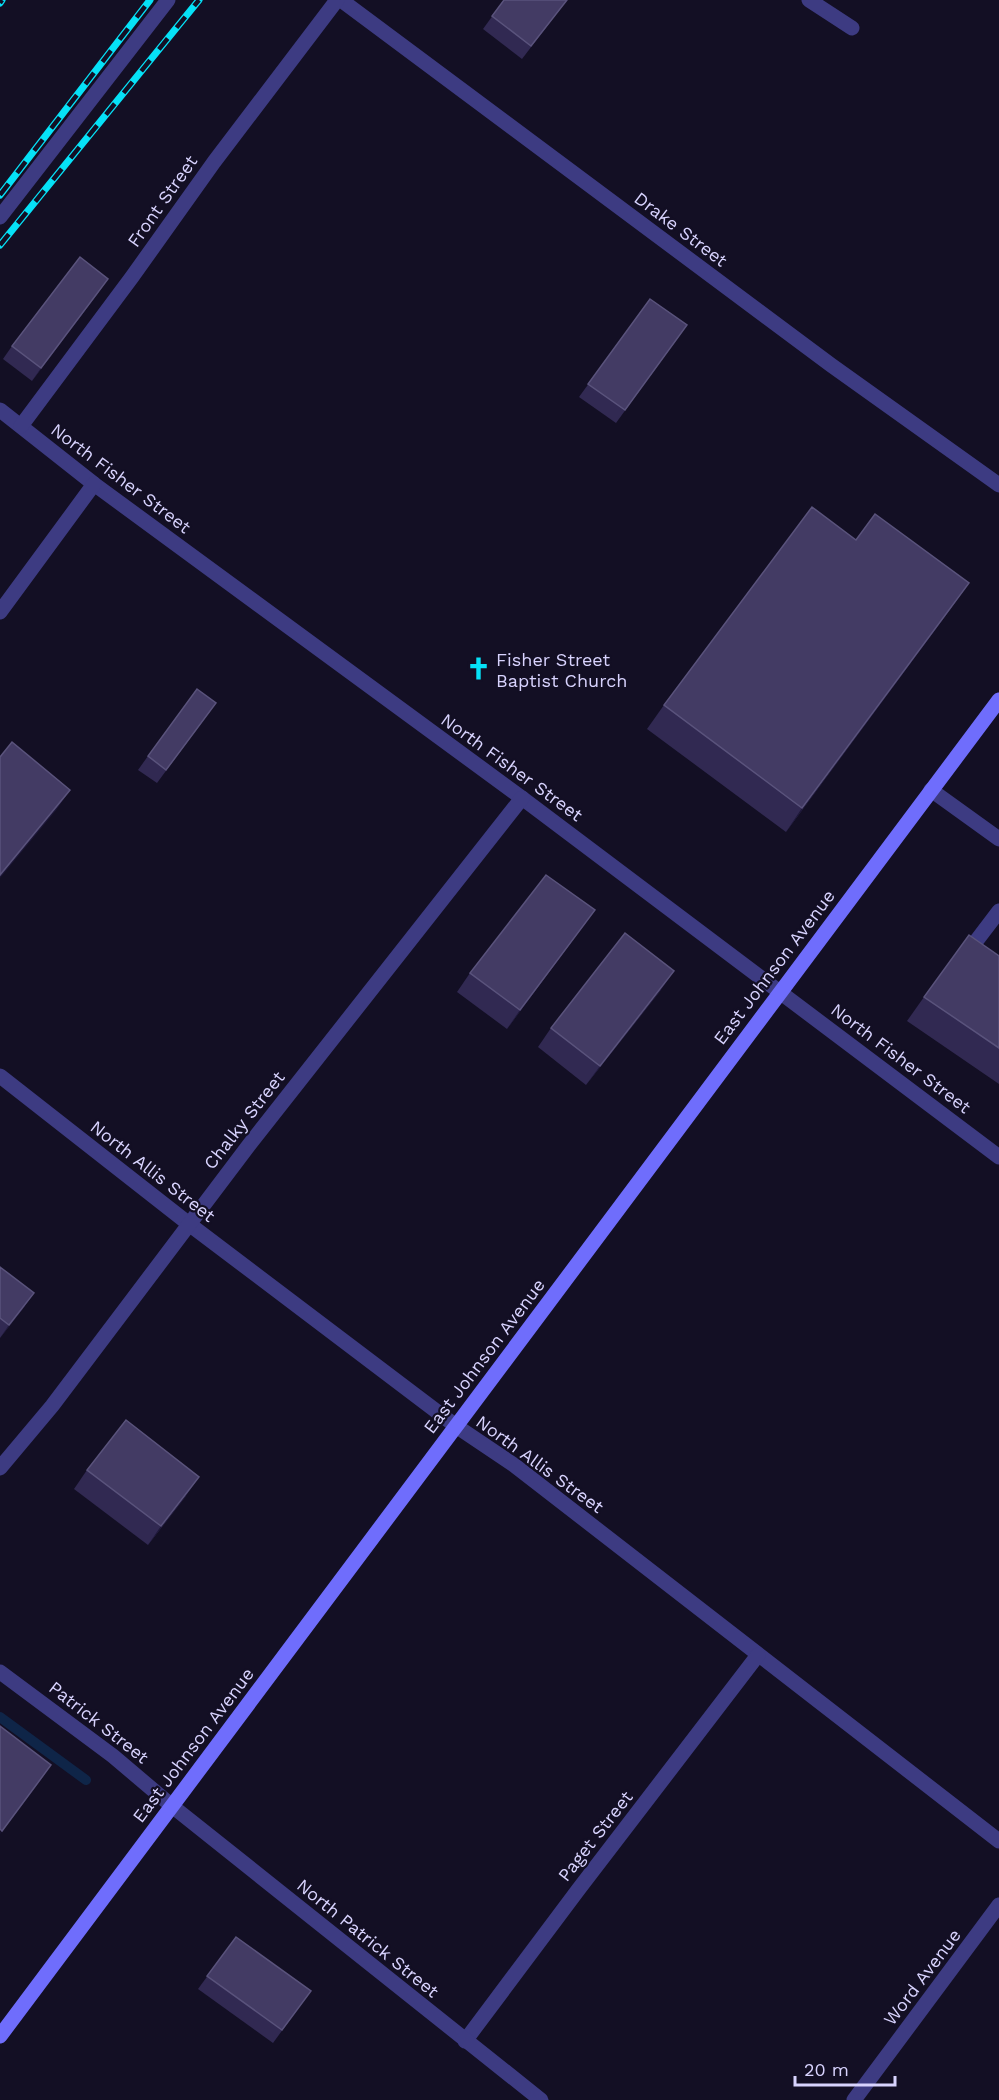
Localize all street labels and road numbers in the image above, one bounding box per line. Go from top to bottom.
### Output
street label: Front Street [123,151,202,251]
street label: Drake Street [630,187,732,271]
street label: North Fisher Street [47,419,195,538]
street label: North Fisher Street [437,709,587,826]
street label: East Johnson Avenue [709,886,839,1048]
street label: North Fisher Street [827,999,975,1118]
street label: Chalky Street [199,1066,289,1173]
street label: North Allis Street [87,1116,220,1226]
street label: East Johnson Avenue [419,1275,549,1437]
street label: North Allis Street [472,1411,608,1518]
street label: East Johnson Avenue [128,1664,258,1826]
street label: Patrick Street [45,1677,153,1768]
street label: Paget Street [553,1786,637,1885]
street label: North Patrick Street [293,1874,443,2002]
street label: Word Avenue [879,1925,965,2029]

